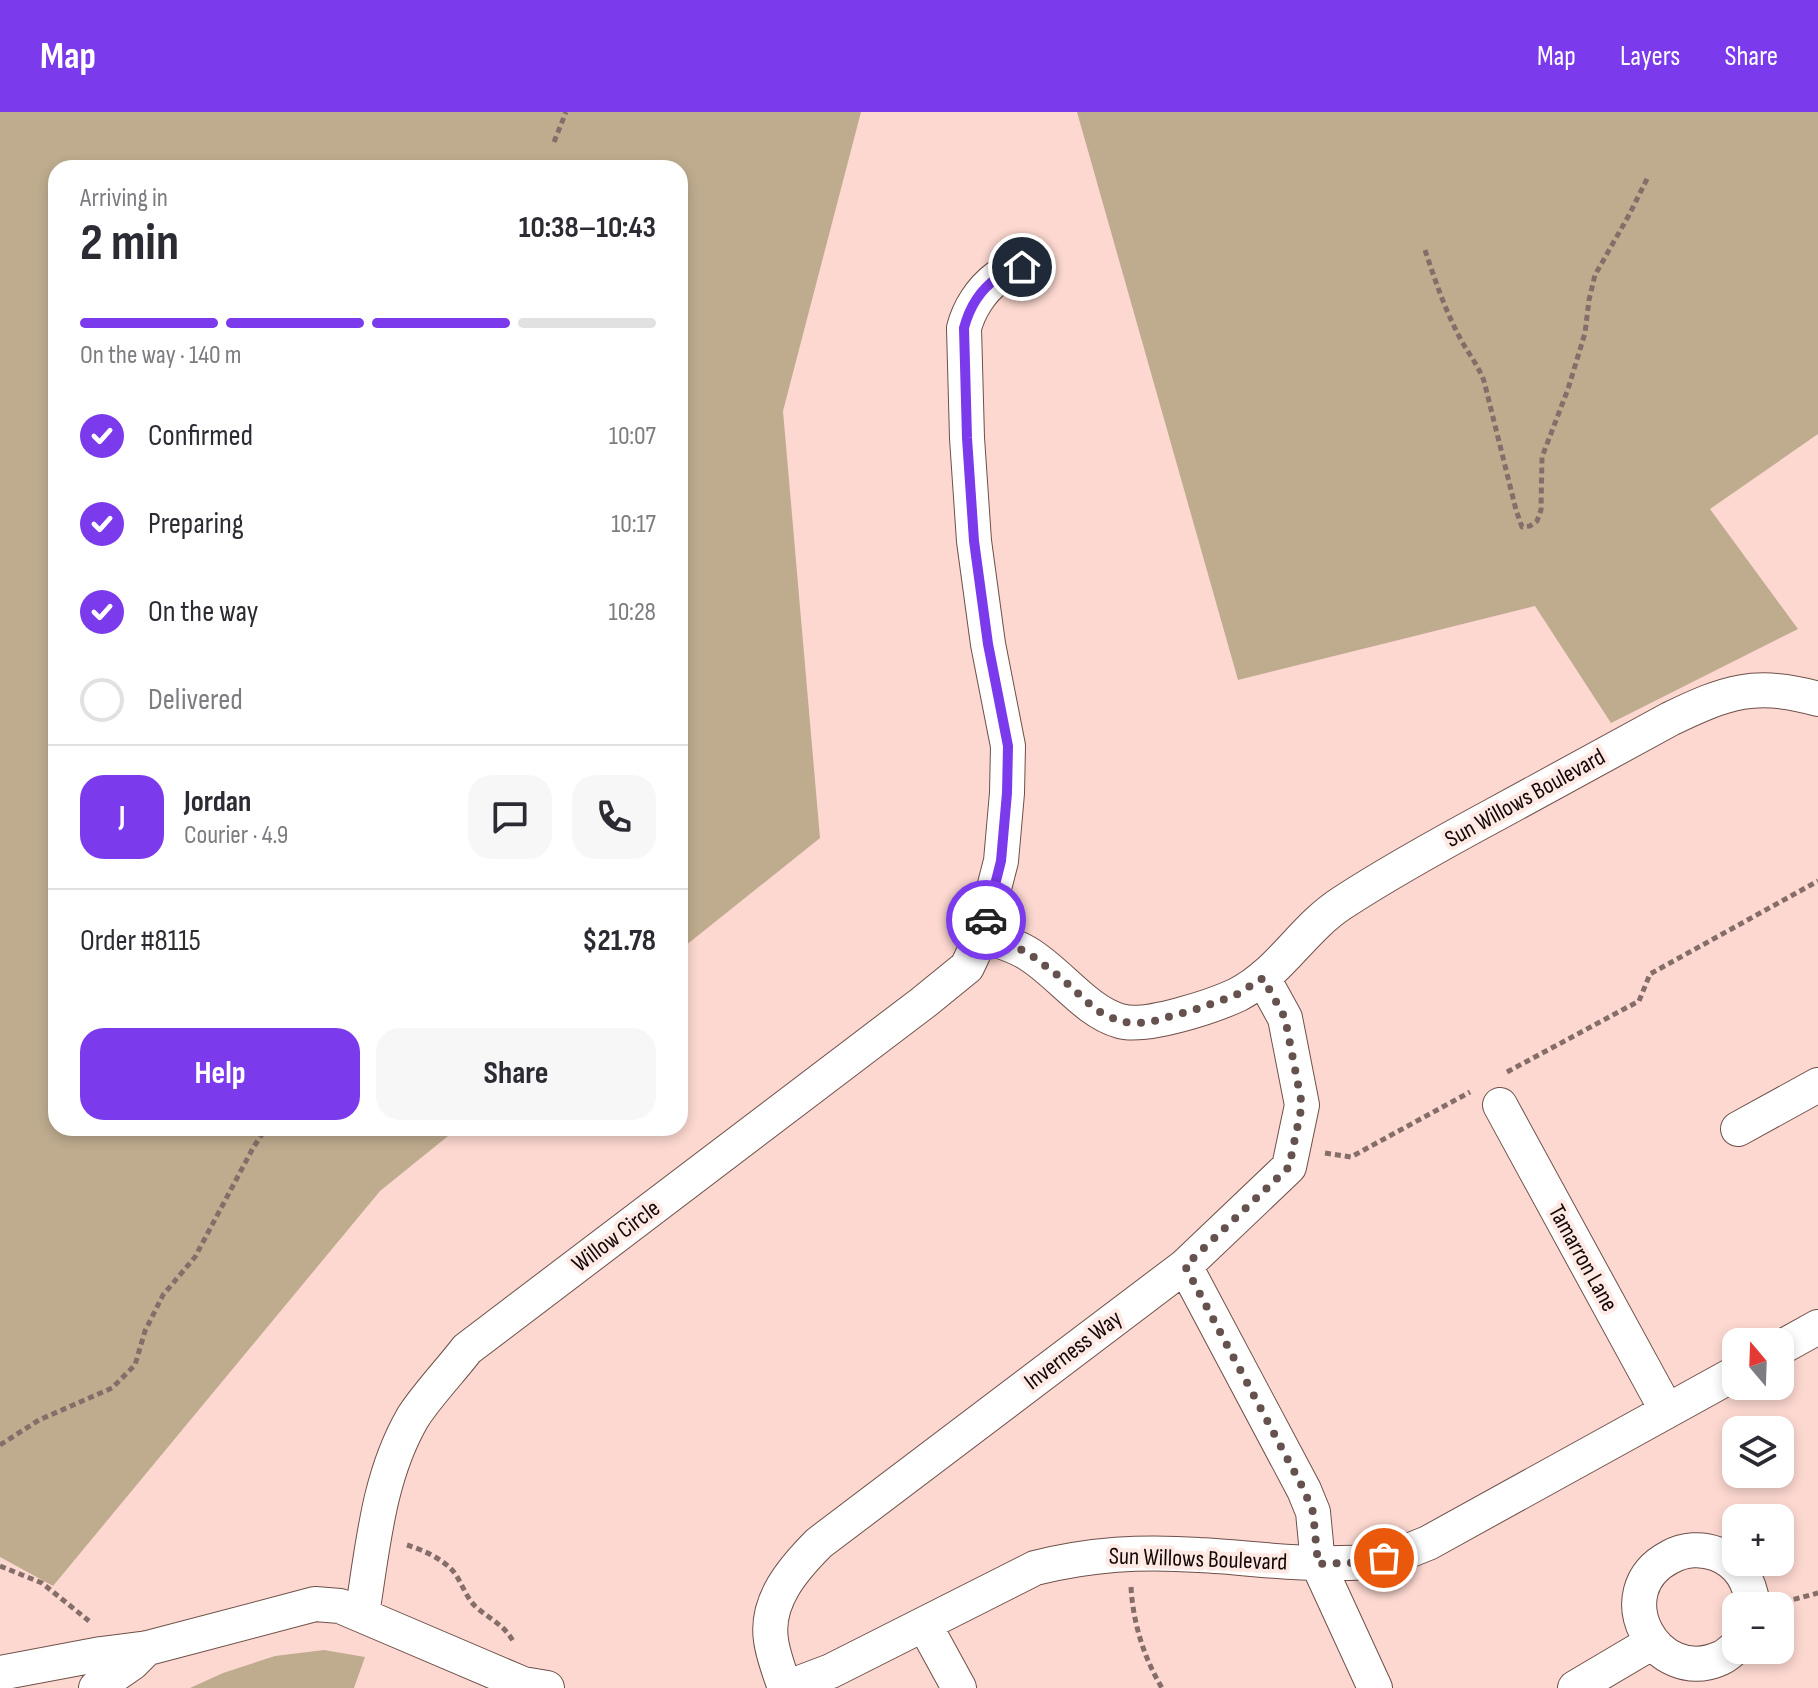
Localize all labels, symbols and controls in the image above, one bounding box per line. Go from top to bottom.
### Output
text: Map [40,34,96,79]
text: Map [1537,40,1576,73]
text: Layers [1620,40,1680,73]
text: Share [1724,40,1778,73]
text: Arriving in [80,183,168,214]
text: 10:38–10:43 [519,210,656,246]
text: 2 min [80,212,179,275]
pin [988,233,1056,301]
icon: home [1000,245,1044,289]
text: On the way · 140 m [80,340,242,371]
icon: check [80,414,124,458]
text: Confirmed [148,418,253,454]
text: 10:07 [609,421,656,452]
icon: check [80,502,124,546]
text: Preparing [148,506,244,542]
text: 10:17 [611,509,656,540]
icon: check [80,590,124,634]
text: On the way [148,594,258,630]
text: 10:28 [609,597,656,628]
text: Delivered [148,682,243,718]
street label: Sun Willows Boulevard [1440,742,1610,854]
button: chat [468,775,552,859]
button: phone [572,775,656,859]
text: Jordan [184,784,251,820]
text: J [119,799,125,835]
text: Courier · 4.9 [184,820,288,851]
courier [946,880,1026,960]
icon: car [964,898,1008,942]
text: Order #8115 [80,923,201,959]
text: $21.78 [582,923,656,959]
button: Help [80,1028,360,1120]
button: Share [376,1028,656,1120]
street label: Willow Circle [566,1194,666,1278]
street label: Tamarron Lane [1542,1200,1624,1316]
street label: Inverness Way [1018,1304,1128,1396]
north arrow [1722,1328,1794,1400]
map controls [1722,1328,1794,1664]
button: layers [1722,1416,1794,1488]
button: + [1722,1504,1794,1576]
pin [1350,1524,1418,1592]
icon: bag [1362,1536,1406,1580]
street label: Sun Willows Boulevard [1108,1541,1288,1577]
button: − [1722,1592,1794,1664]

